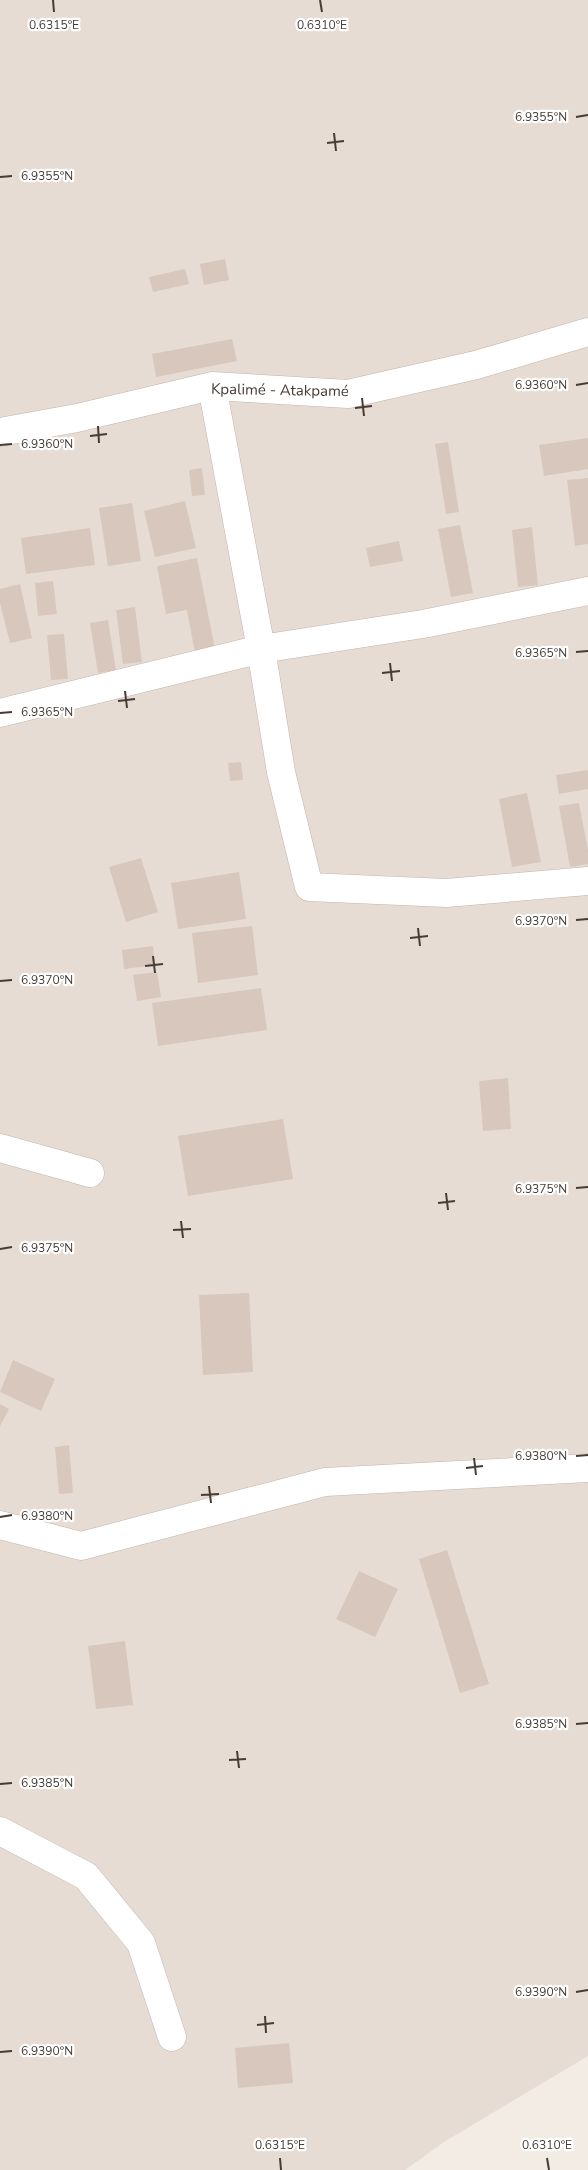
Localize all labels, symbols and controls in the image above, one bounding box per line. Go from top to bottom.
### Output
text: 0.6315°E [29,17,79,33]
text: 0.6310°E [297,17,347,33]
text: 6.9355°N [515,109,567,125]
text: 6.9355°N [21,168,73,184]
text: 6.9360°N [515,377,567,393]
street label: Kpalimé - Atakpamé [211,379,349,401]
text: 6.9360°N [21,436,73,452]
text: 6.9365°N [515,645,567,661]
text: 6.9365°N [21,704,73,720]
text: 6.9370°N [515,913,567,929]
text: 6.9370°N [21,972,73,988]
text: 6.9375°N [515,1181,567,1197]
text: 6.9375°N [21,1240,73,1256]
text: 6.9380°N [515,1448,567,1464]
text: 6.9380°N [21,1508,73,1524]
text: 6.9385°N [515,1716,567,1732]
text: 6.9385°N [21,1775,73,1791]
text: 6.9390°N [515,1984,567,2000]
text: 6.9390°N [21,2043,73,2059]
text: 0.6315°E [255,2137,305,2153]
text: 0.6310°E [522,2137,572,2153]

